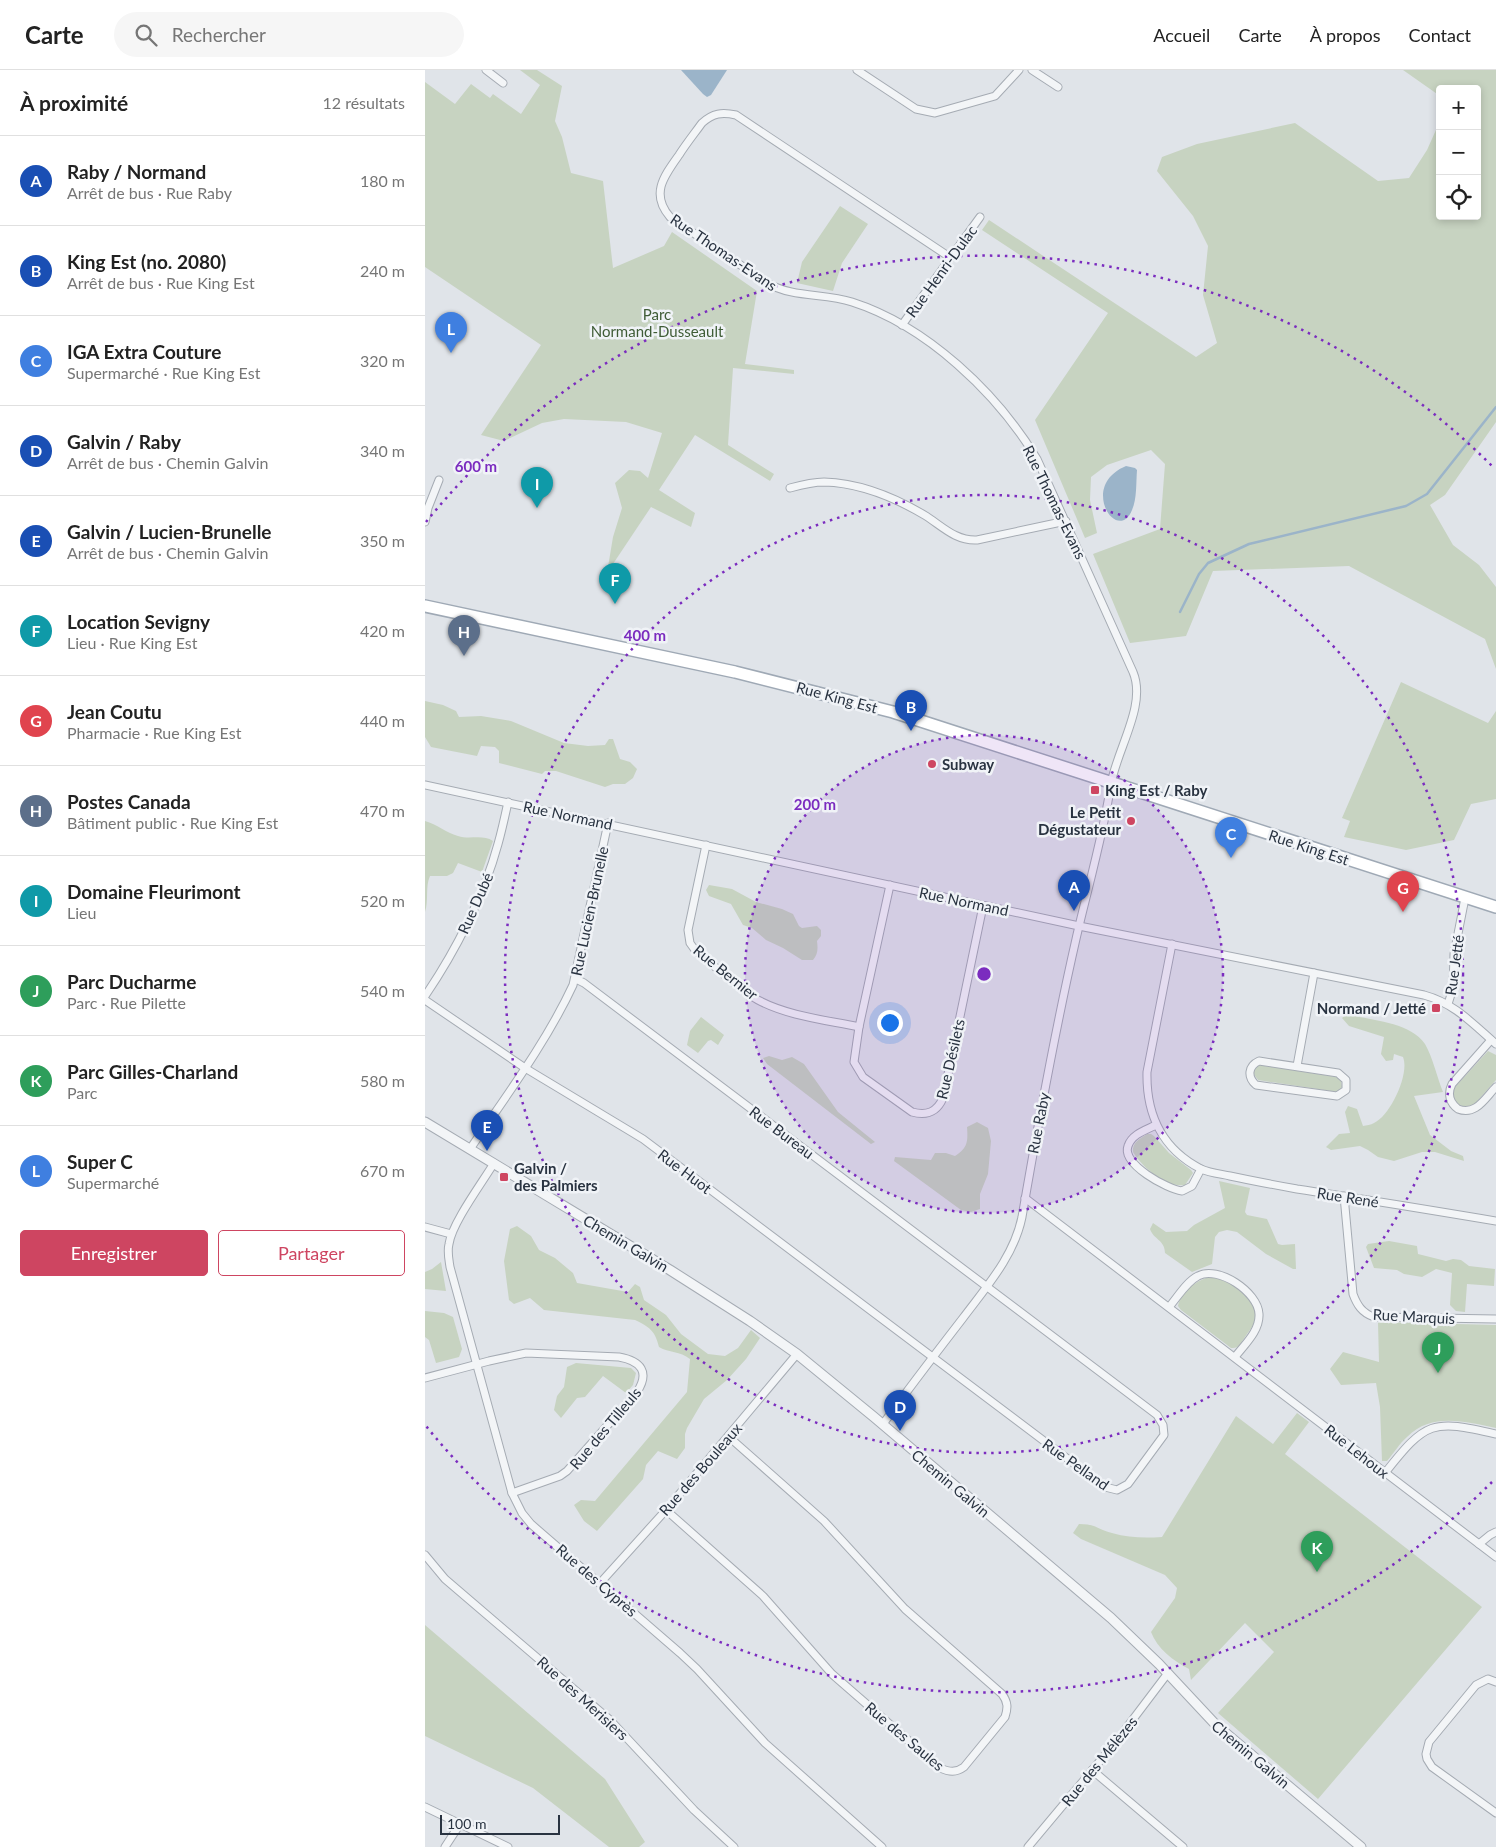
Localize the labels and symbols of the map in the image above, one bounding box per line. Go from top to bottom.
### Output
street label: Rue Thomas-Evans [667,210,781,294]
street label: Rue Henri-Dulac [902,222,980,320]
park label: Parc Normand-Dusseault [591,305,724,340]
pin: L [435,312,467,353]
street label: Rue Thomas-Evans [1020,442,1090,562]
text: 600 m [455,457,497,475]
pin: I [521,467,553,508]
pin: F [599,563,631,604]
pin: H [448,615,480,656]
text: 400 m [624,626,666,644]
street label: Rue King Est [794,678,880,717]
pin: B [895,690,927,731]
place label: Subway [942,755,994,773]
marker: Subway [926,758,938,770]
place label: King Est / Raby [1105,781,1208,799]
marker: King Est / Raby [1089,784,1101,796]
text: 200 m [794,795,836,813]
street label: Rue Normand [522,797,614,833]
place label: Le Petit Dégustateur [1038,803,1121,838]
marker: Le Petit Dégustateur [1125,815,1137,827]
pin: C [1215,817,1247,858]
street label: Rue King Est [1267,826,1352,869]
street label: Rue Lucien-Brunelle [566,844,612,977]
street label: Rue Dubé [454,869,497,936]
pin: A [1058,870,1090,911]
pin: G [1387,871,1419,912]
street label: Rue Normand [918,883,1010,919]
street label: Rue Jetté [1441,934,1467,996]
street label: Rue Bernier [690,941,762,1004]
centre of rings [975,965,993,983]
place label: Normand / Jetté [1317,999,1426,1017]
marker: Normand / Jetté [1430,1002,1442,1014]
your location [877,1010,903,1036]
street label: Rue Désilets [932,1017,968,1101]
street label: Rue Raby [1023,1091,1053,1155]
street label: Rue Bureau [746,1102,818,1162]
pin: E [471,1110,503,1151]
street label: Rue Huot [655,1145,716,1197]
place label: Galvin / des Palmiers [514,1159,598,1194]
marker: Galvin / des Palmiers [498,1171,510,1183]
street label: Rue René [1316,1183,1380,1211]
street label: Chemin Galvin [580,1211,672,1275]
street label: Rue Marquis [1372,1305,1456,1327]
pin: J [1422,1332,1454,1373]
street label: Rue des Tilleuls [566,1383,644,1473]
pin: D [884,1390,916,1431]
street label: Rue des Bouleaux [655,1419,746,1519]
street label: Rue Lehoux [1321,1420,1393,1482]
street label: Rue Pelland [1039,1435,1113,1493]
street label: Chemin Galvin [908,1445,994,1521]
pin: K [1301,1531,1333,1572]
street label: Rue des Cyprès [553,1540,641,1620]
street label: Rue des Merisiers [534,1652,632,1744]
street label: Rue des Saules [862,1698,948,1774]
street label: Rue des Mélèzes [1057,1713,1141,1809]
street label: Chemin Galvin [1208,1716,1294,1792]
scale bar [440,1812,560,1835]

